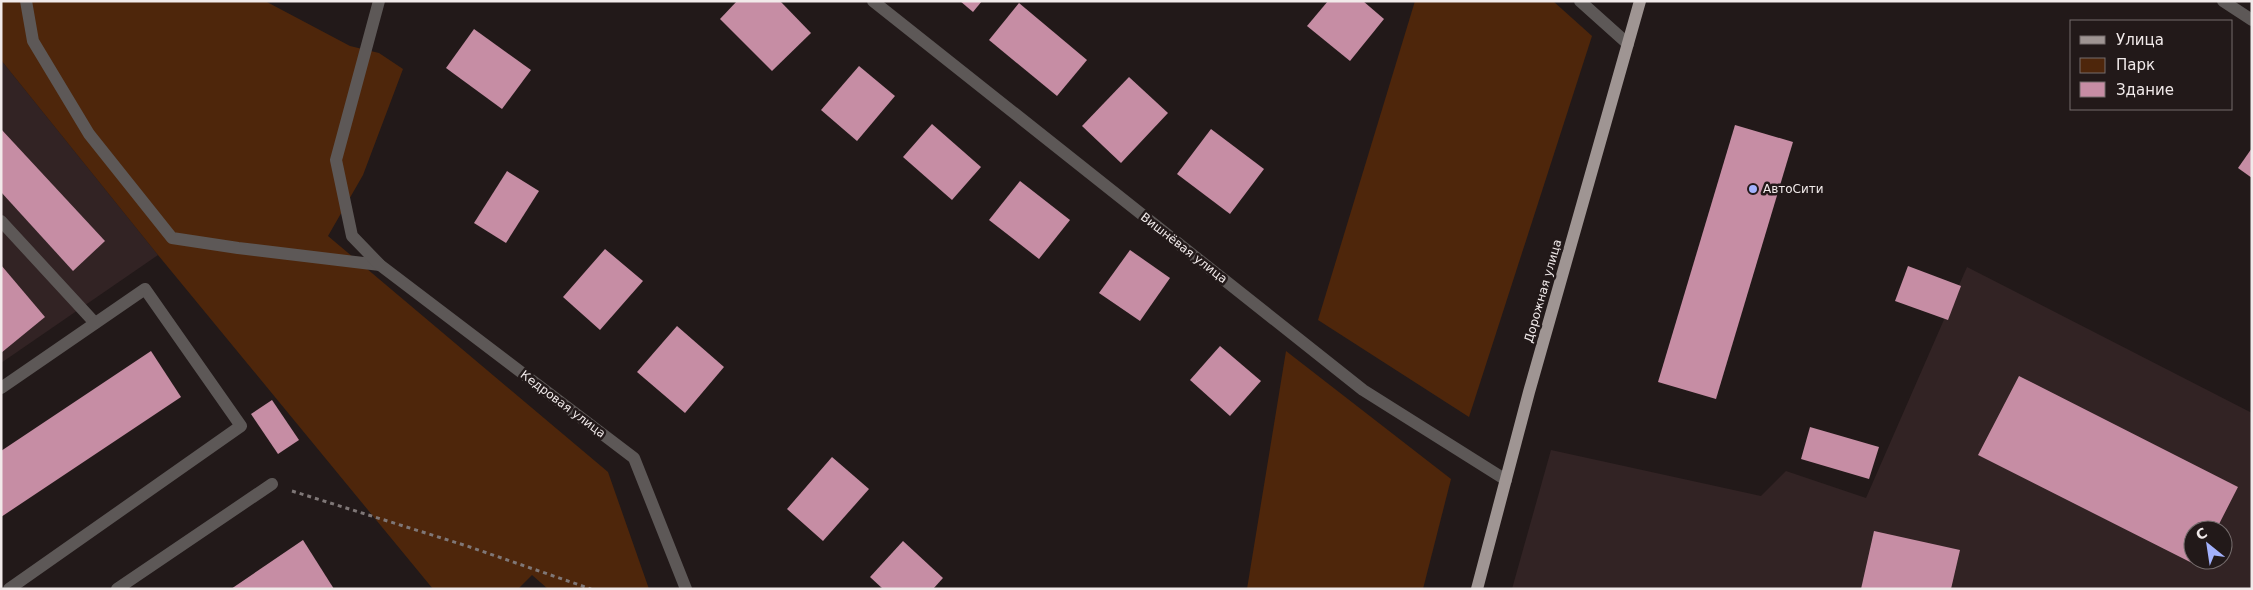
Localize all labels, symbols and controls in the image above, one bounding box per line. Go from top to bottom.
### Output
legend [2070,20,2233,110]
text: Улица [2116,31,2164,49]
text: Парк [2116,56,2155,74]
text: Здание [2116,81,2174,99]
place label: АвтоСити [1763,182,1824,196]
marker: АвтоСити [1747,183,1759,195]
street label: Вишнёвая улица [1138,210,1230,286]
street label: Дорожная улица [1522,238,1564,344]
street label: Кедровая улица [518,368,608,440]
north arrow [2183,520,2233,570]
text: С [2193,524,2210,543]

